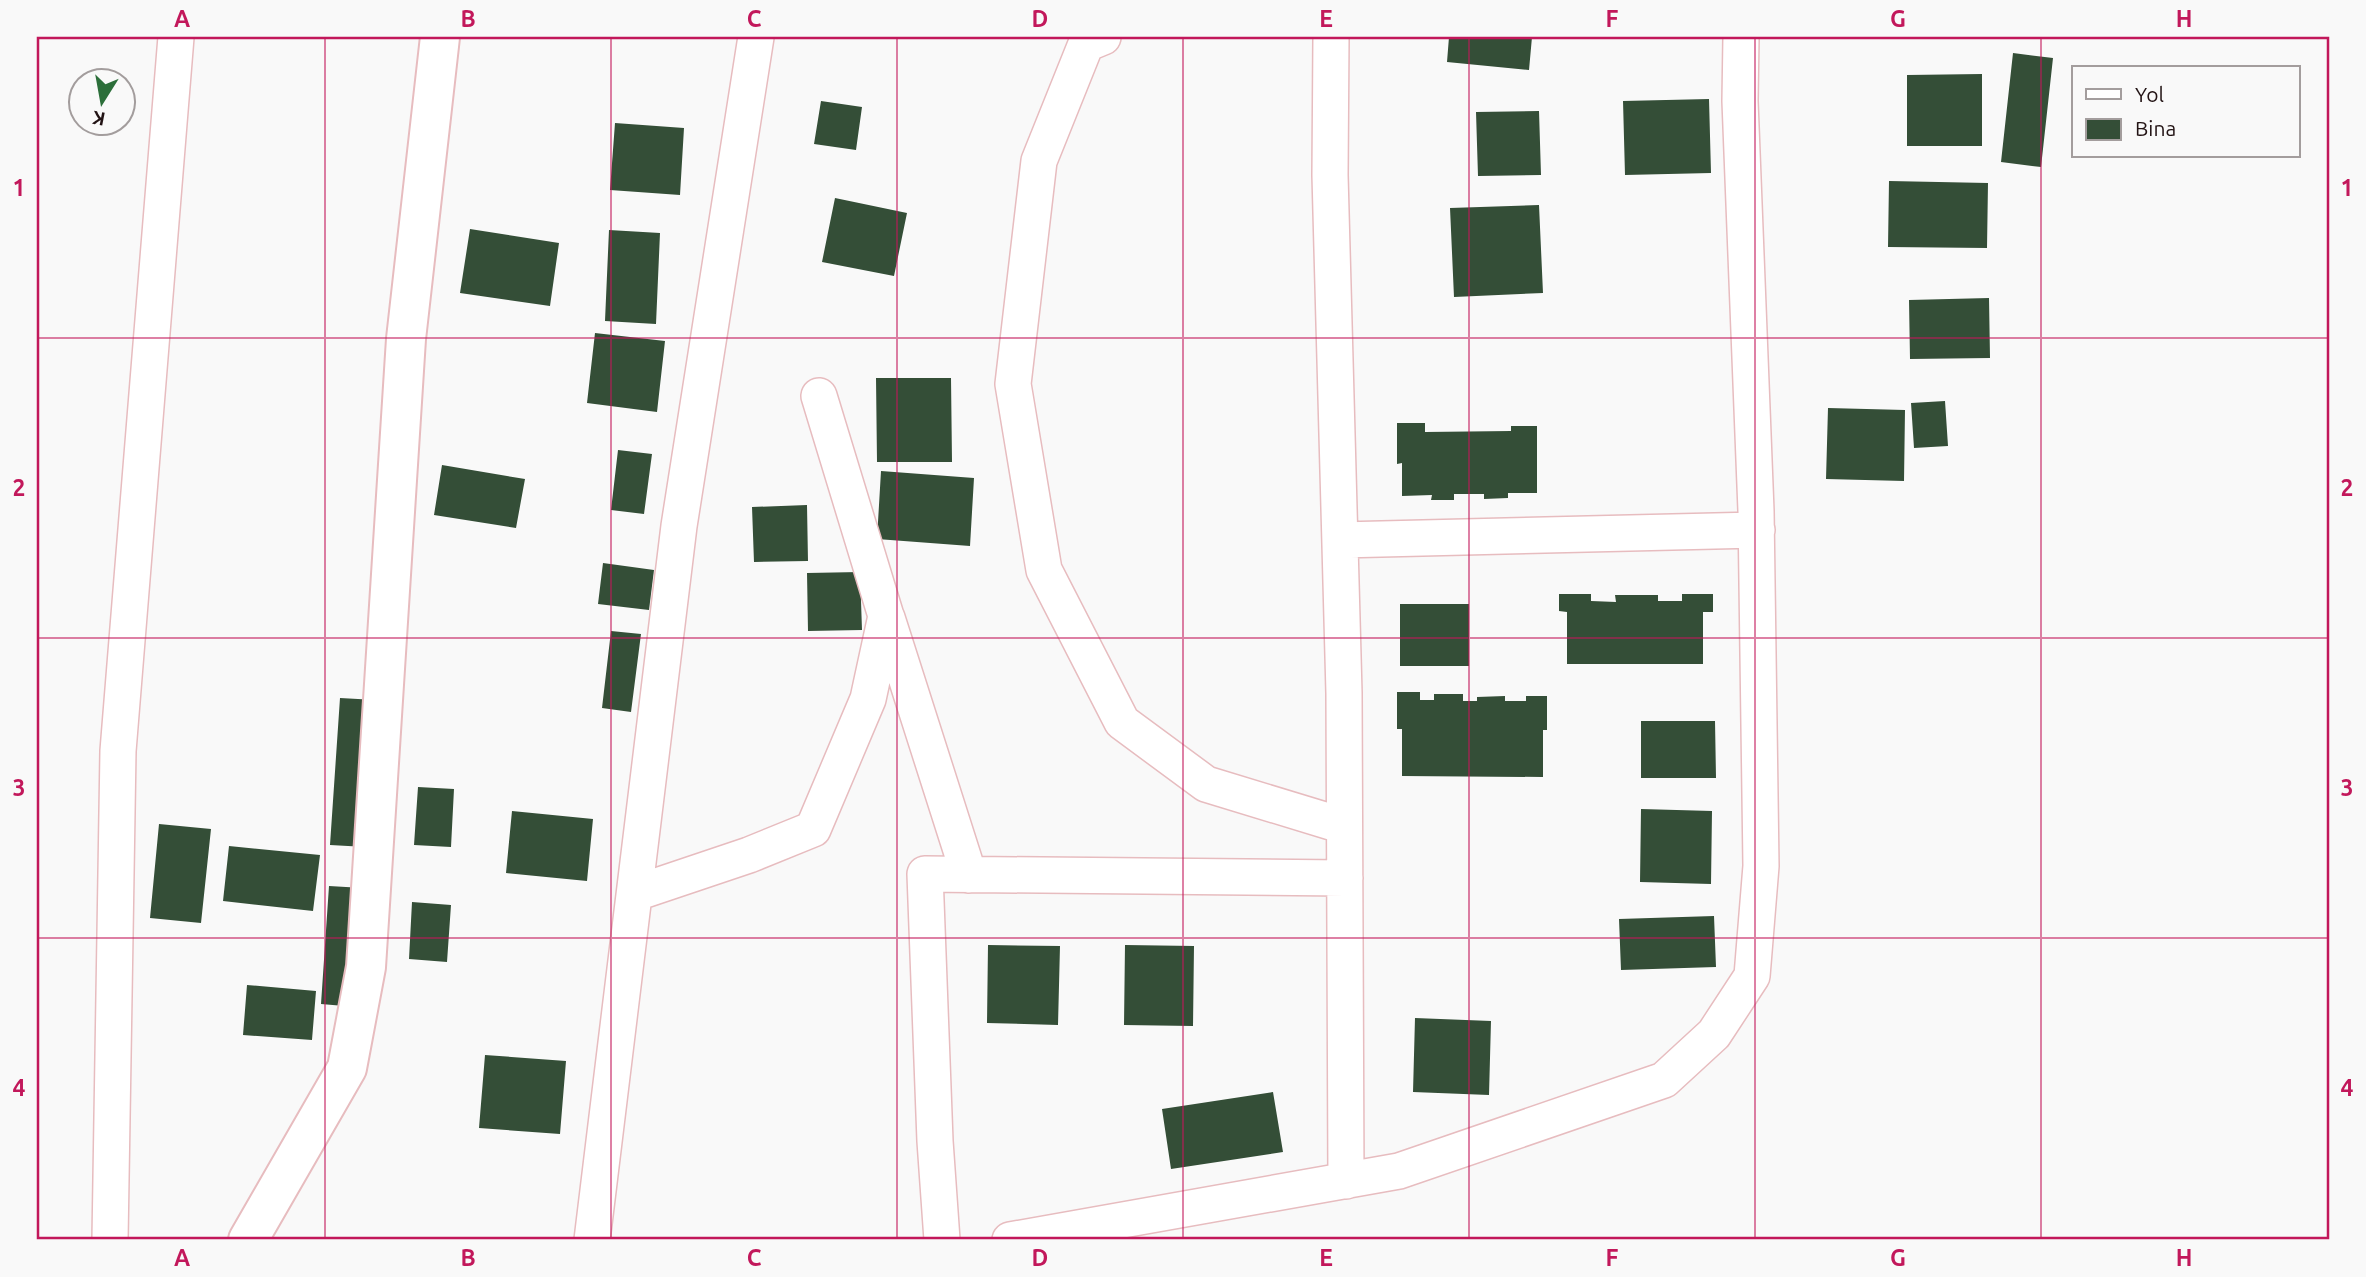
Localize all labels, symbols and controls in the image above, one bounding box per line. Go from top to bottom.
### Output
text: A [174,6,190,31]
text: B [460,6,476,31]
text: C [747,6,762,31]
text: D [1032,6,1048,31]
text: E [1319,6,1333,31]
text: F [1606,6,1619,31]
text: G [1890,6,1906,31]
text: H [2176,6,2192,31]
north arrow [66,66,136,136]
legend [2072,66,2300,158]
text: Yol [2135,82,2164,106]
text: K [90,107,107,131]
text: Bina [2135,116,2176,140]
text: 1 [13,175,25,200]
text: 1 [2341,175,2353,200]
text: 2 [13,475,25,500]
text: 2 [2341,475,2353,500]
text: 3 [13,775,25,800]
text: 3 [2341,775,2353,800]
text: 4 [13,1075,26,1100]
text: 4 [2341,1075,2354,1100]
text: A [174,1245,190,1270]
text: B [460,1245,476,1270]
text: C [747,1245,762,1270]
text: D [1032,1245,1048,1270]
text: E [1319,1245,1333,1270]
text: F [1606,1245,1619,1270]
text: G [1890,1245,1906,1270]
text: H [2176,1245,2192,1270]

